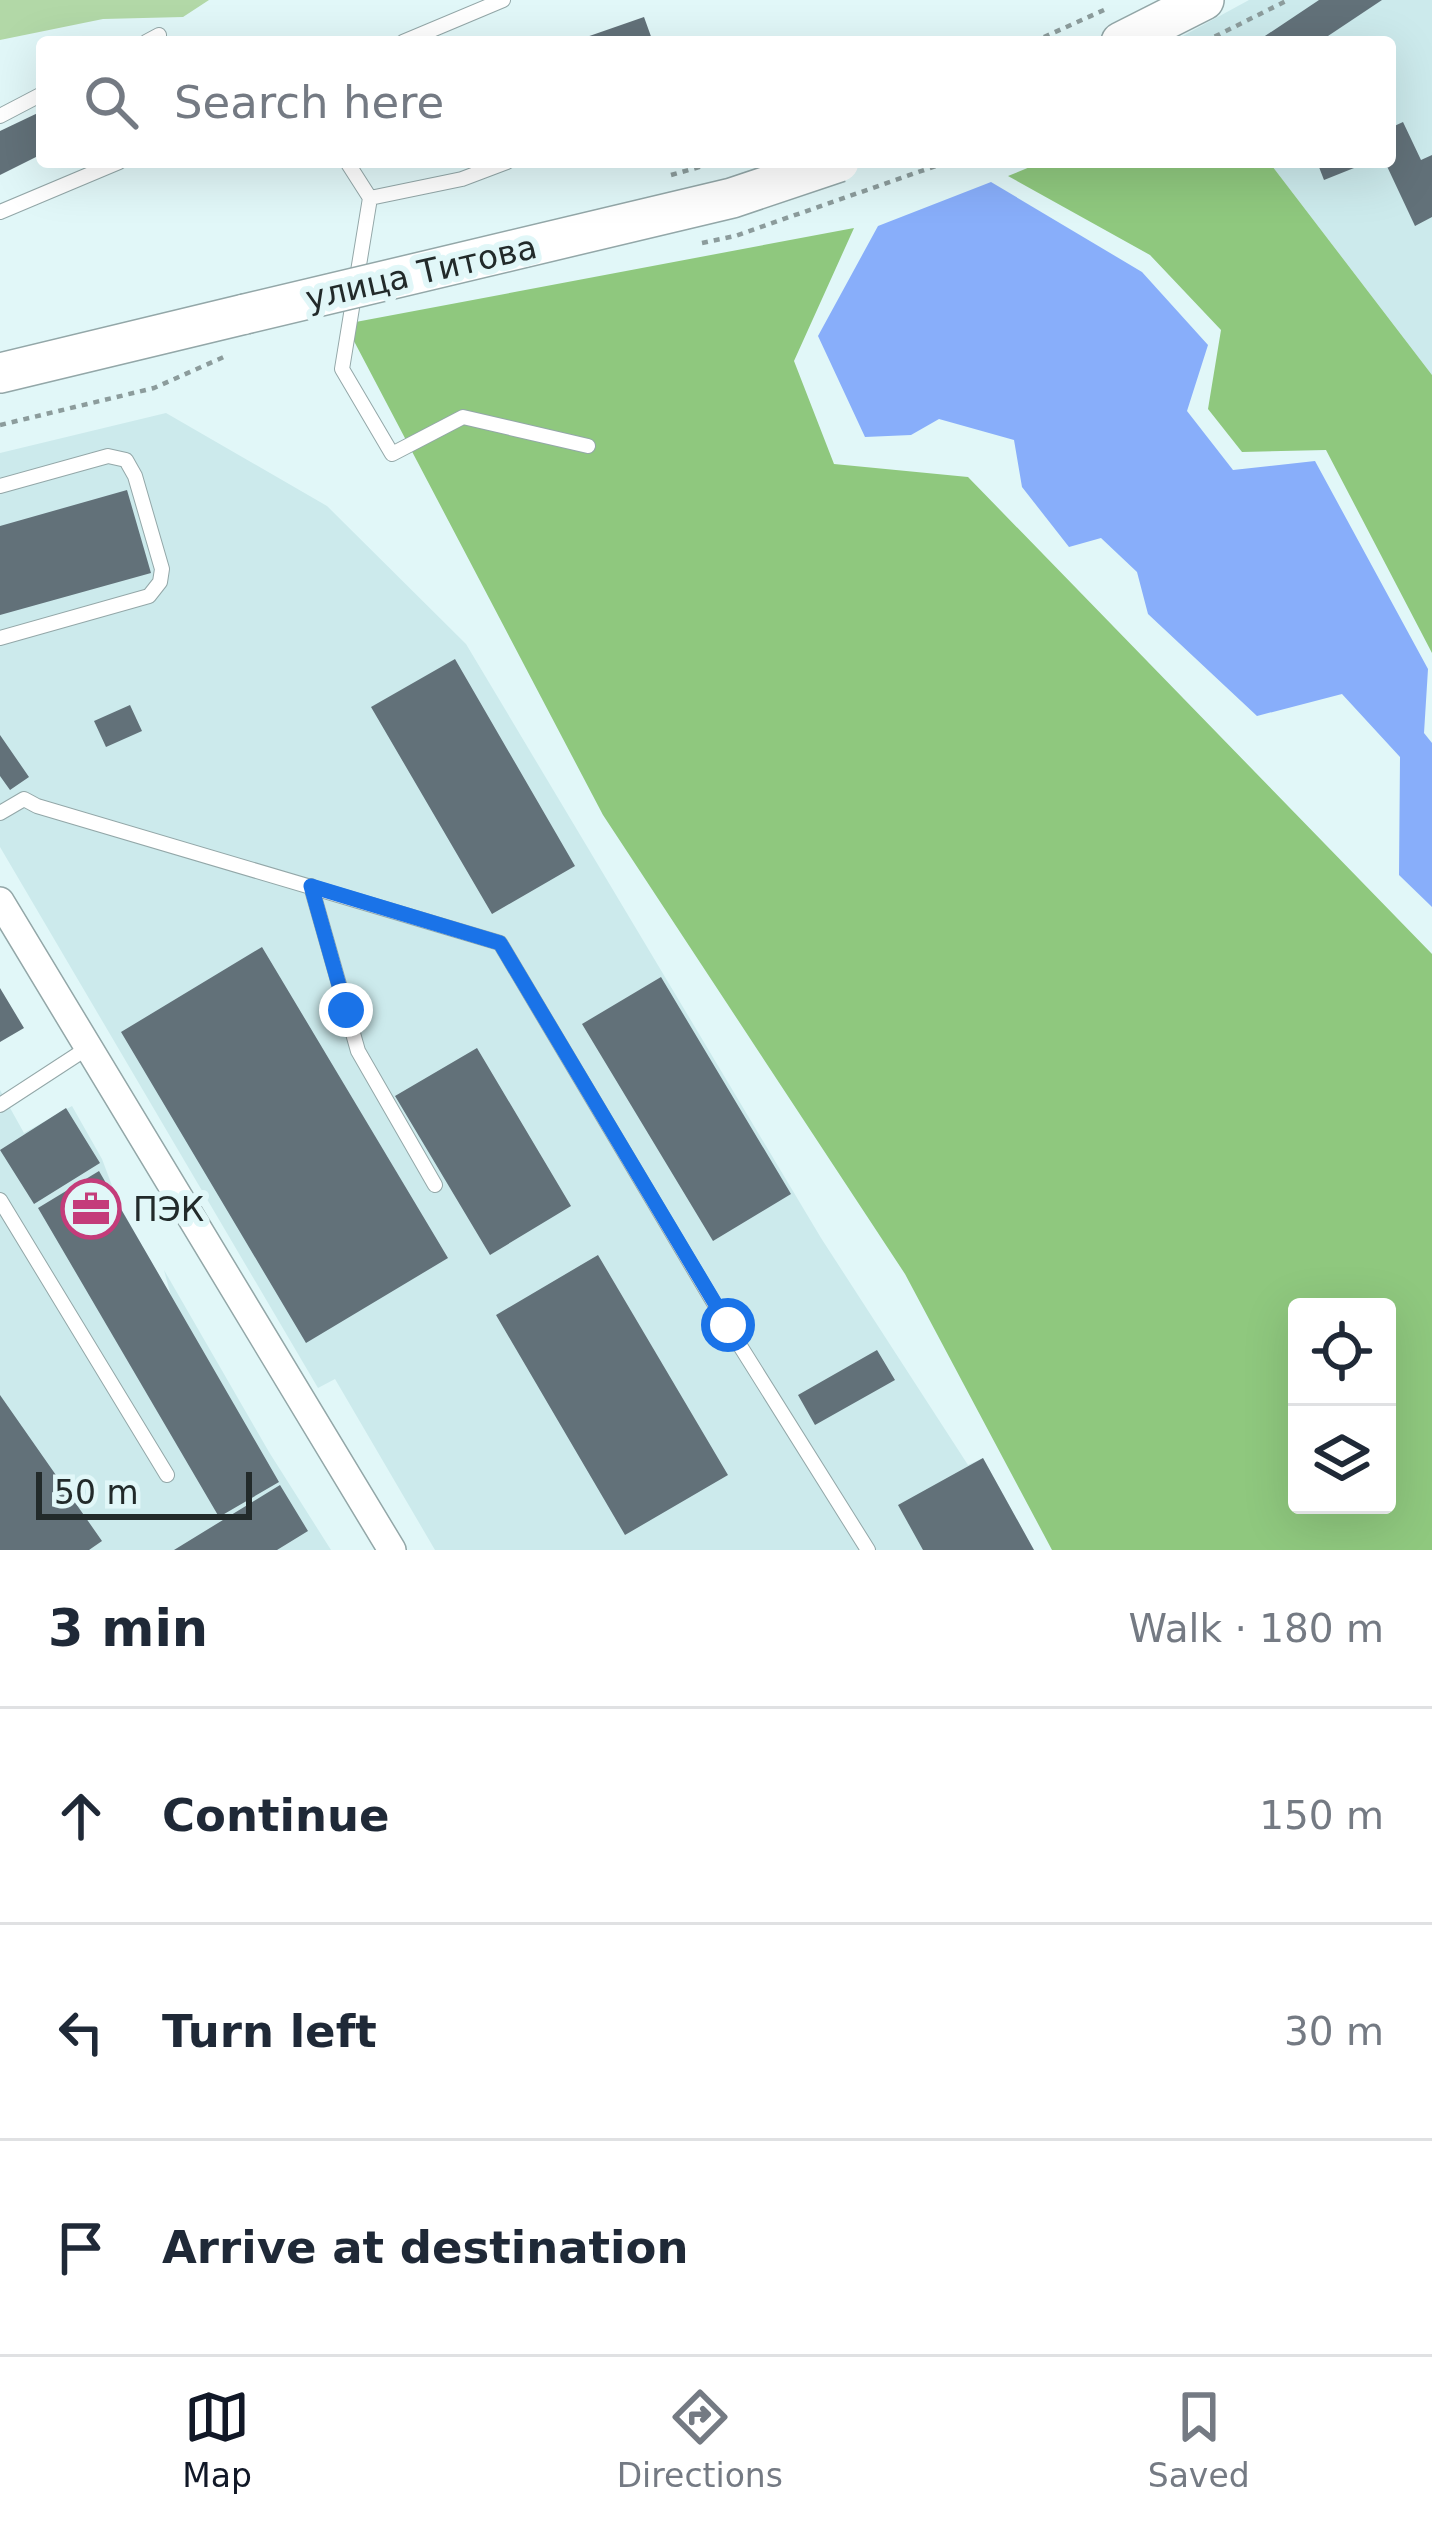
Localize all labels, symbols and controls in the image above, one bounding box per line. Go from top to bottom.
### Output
search box [36,36,1396,168]
icon: search [78,69,144,135]
text: Search here [174,76,444,129]
street label: улица Титова [302,227,540,318]
route end [319,983,373,1037]
office icon: ПЭК [60,1178,122,1240]
place label: ПЭК [133,1190,204,1229]
route start [701,1298,755,1352]
map controls [1288,1298,1396,1514]
button: locate [1288,1298,1396,1406]
button: layers [1288,1406,1396,1514]
scale bar [36,1466,252,1519]
text: 50 m [54,1473,139,1512]
text: 3 min [48,1599,208,1658]
text: Walk · 180 m [1129,1606,1384,1651]
icon: ahead [48,1783,114,1849]
text: Continue [162,1789,390,1842]
text: 150 m [1259,1793,1384,1838]
icon: left [48,1999,114,2065]
text: Turn left [162,2005,377,2058]
text: 30 m [1284,2009,1384,2054]
icon: arrive [48,2215,114,2281]
text: Arrive at destination [162,2221,688,2274]
tab: Map [182,2384,252,2495]
tab: Directions [617,2384,783,2495]
tab: Saved [1148,2384,1250,2495]

